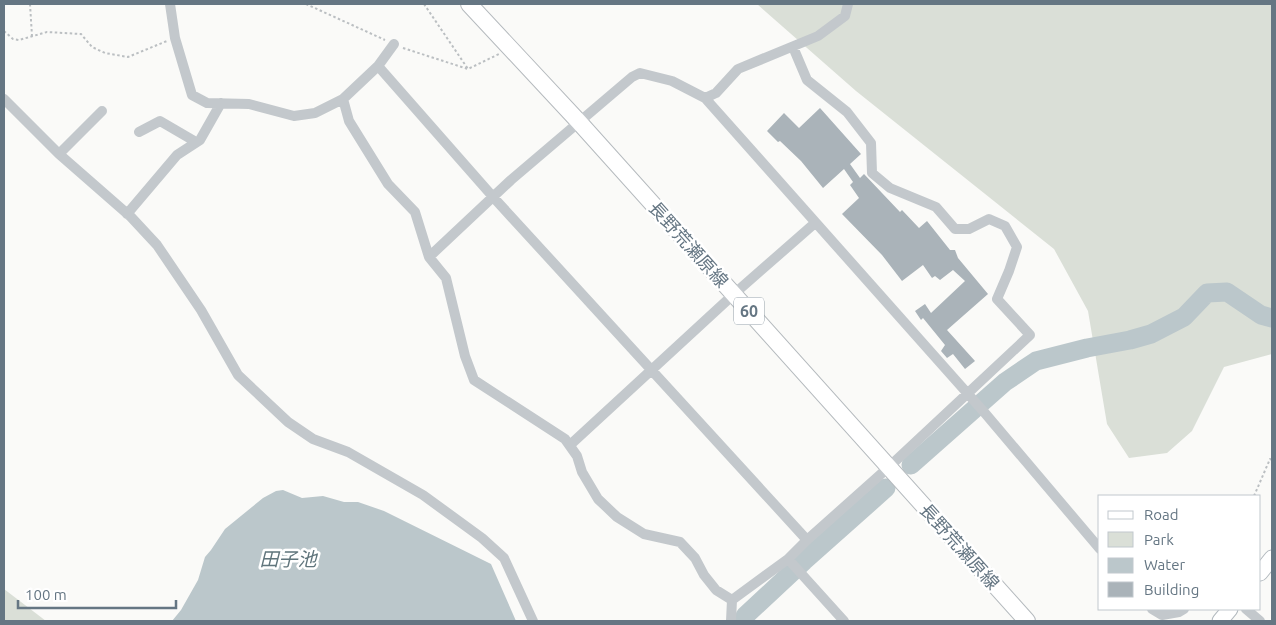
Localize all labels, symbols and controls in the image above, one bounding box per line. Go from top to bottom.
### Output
street label: 長野荒瀬原線 [645,197,733,291]
road number: 60 [734,298,764,324]
legend [1098,495,1261,610]
street label: 長野荒瀬原線 [916,499,1004,593]
text: Road [1144,506,1179,523]
text: Park [1144,531,1174,548]
water label: 田子池 [259,548,318,570]
text: Water [1144,556,1185,573]
scale bar [18,578,175,610]
text: Building [1144,581,1199,598]
text: 100 m [25,586,67,603]

